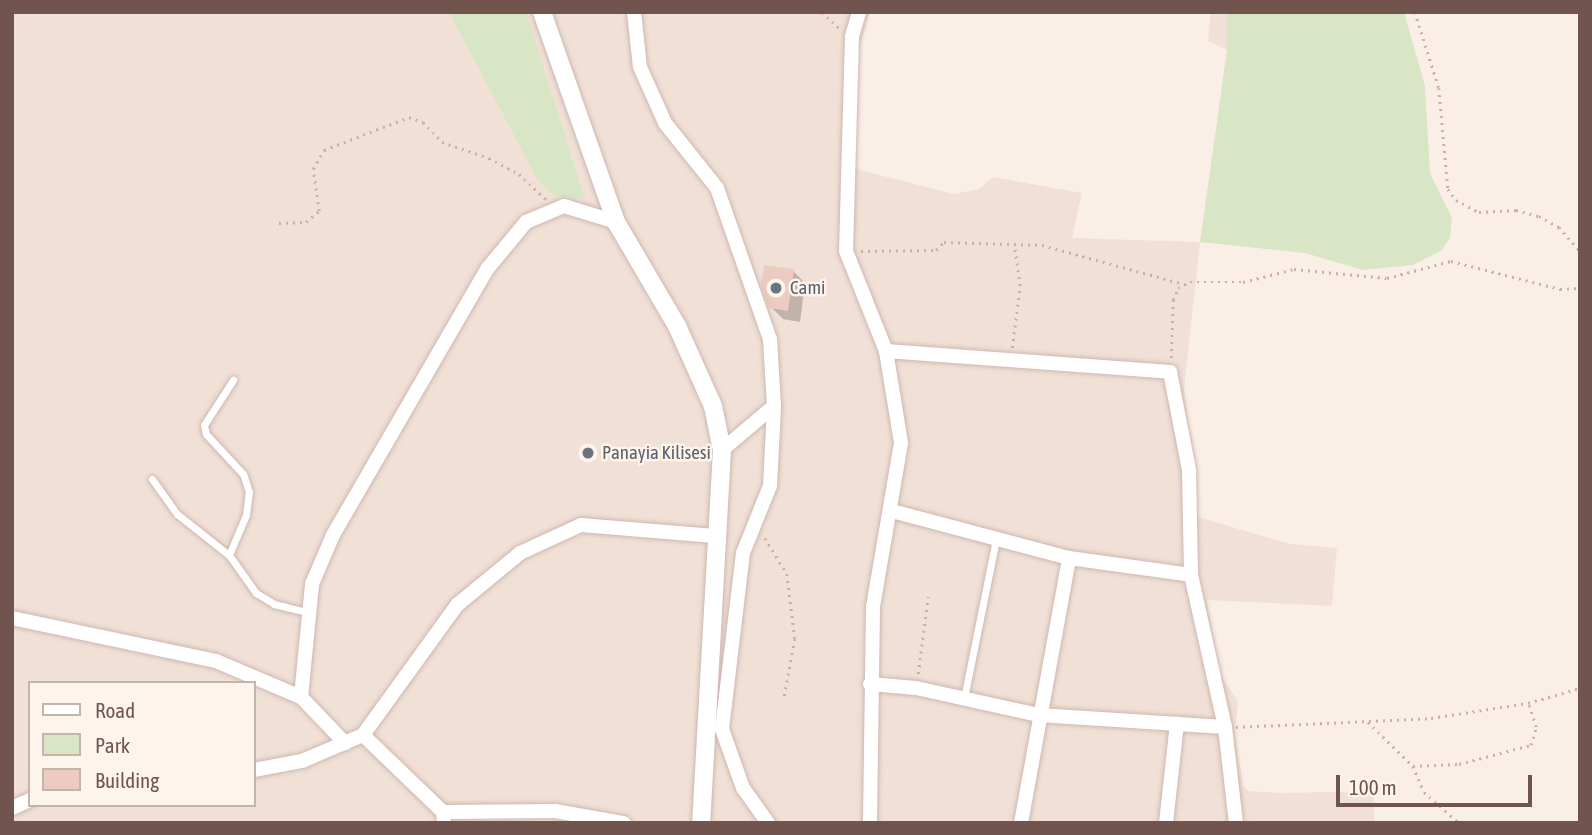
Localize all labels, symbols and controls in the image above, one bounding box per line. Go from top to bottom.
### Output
place label: Cami [790,277,825,299]
marker: Cami [768,280,784,296]
place label: Panayia Kilisesi [602,442,711,464]
marker: Panayia Kilisesi [580,445,596,461]
legend [28,681,256,807]
text: Road [95,698,135,722]
text: Park [95,733,130,757]
scale bar [1340,762,1536,806]
text: Building [95,768,159,792]
text: 100 m [1349,775,1397,799]

